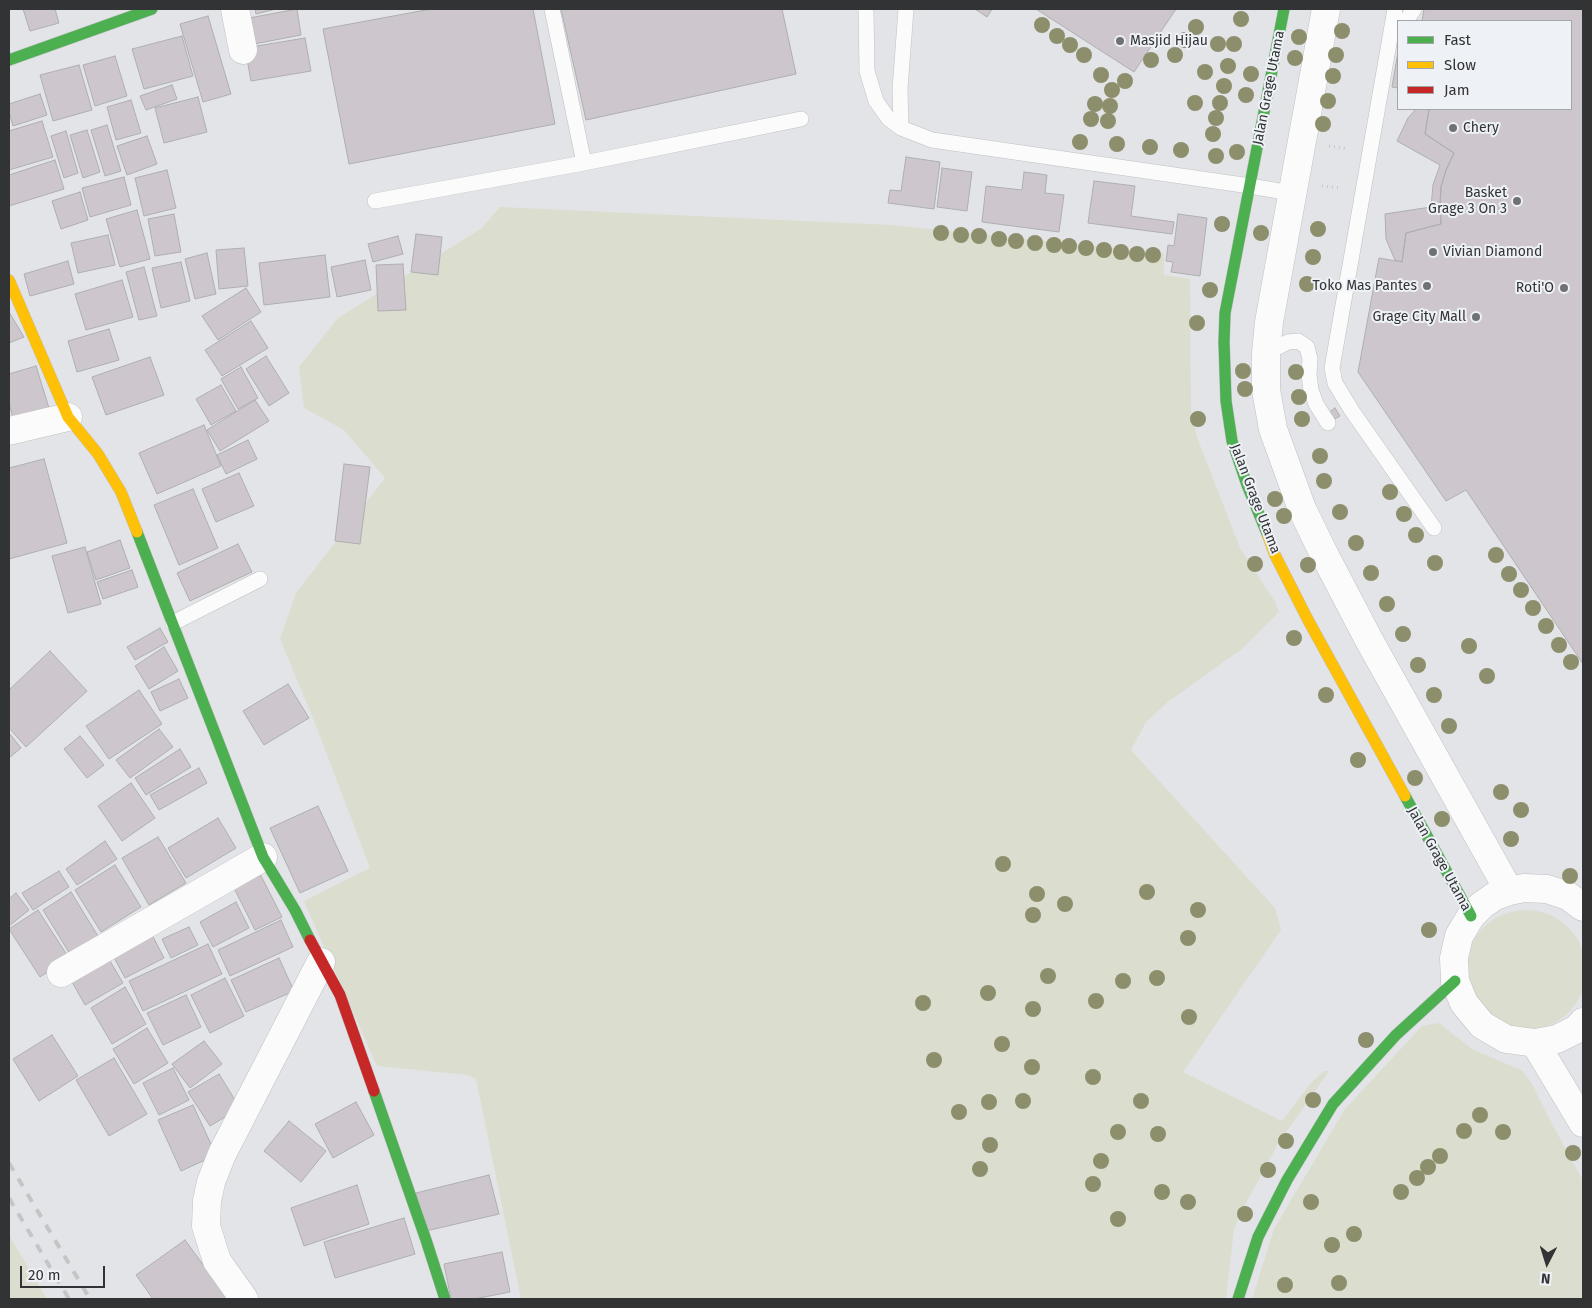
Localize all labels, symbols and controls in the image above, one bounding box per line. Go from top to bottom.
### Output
legend [1397,20,1572,110]
street label: Jalan Grage Utama [1250,29,1288,147]
text: Fast [1444,31,1471,49]
place label: Masjid Hijau [1130,33,1208,49]
marker: Masjid Hijau [1114,35,1126,47]
text: Slow [1444,56,1476,74]
text: Jam [1444,81,1470,99]
place label: Chery [1463,120,1499,136]
marker: Chery [1447,122,1459,134]
place label: Basket Grage 3 On 3 [1428,185,1507,218]
marker: Basket Grage 3 On 3 [1511,195,1523,207]
place label: Vivian Diamond [1443,244,1542,260]
marker: Vivian Diamond [1427,246,1439,258]
place label: Toko Mas Pantes [1313,278,1417,294]
marker: Toko Mas Pantes [1421,280,1433,292]
place label: Roti'O [1516,280,1554,296]
marker: Roti'O [1558,282,1570,294]
place label: Grage City Mall [1372,309,1466,325]
marker: Grage City Mall [1470,311,1482,323]
street label: Jalan Grage Utama [1226,442,1284,556]
street label: Jalan Grage Utama [1403,804,1475,914]
north arrow [1522,1238,1572,1288]
scale bar [22,1256,108,1288]
text: 20 m [28,1266,61,1284]
text: N [1540,1270,1551,1287]

